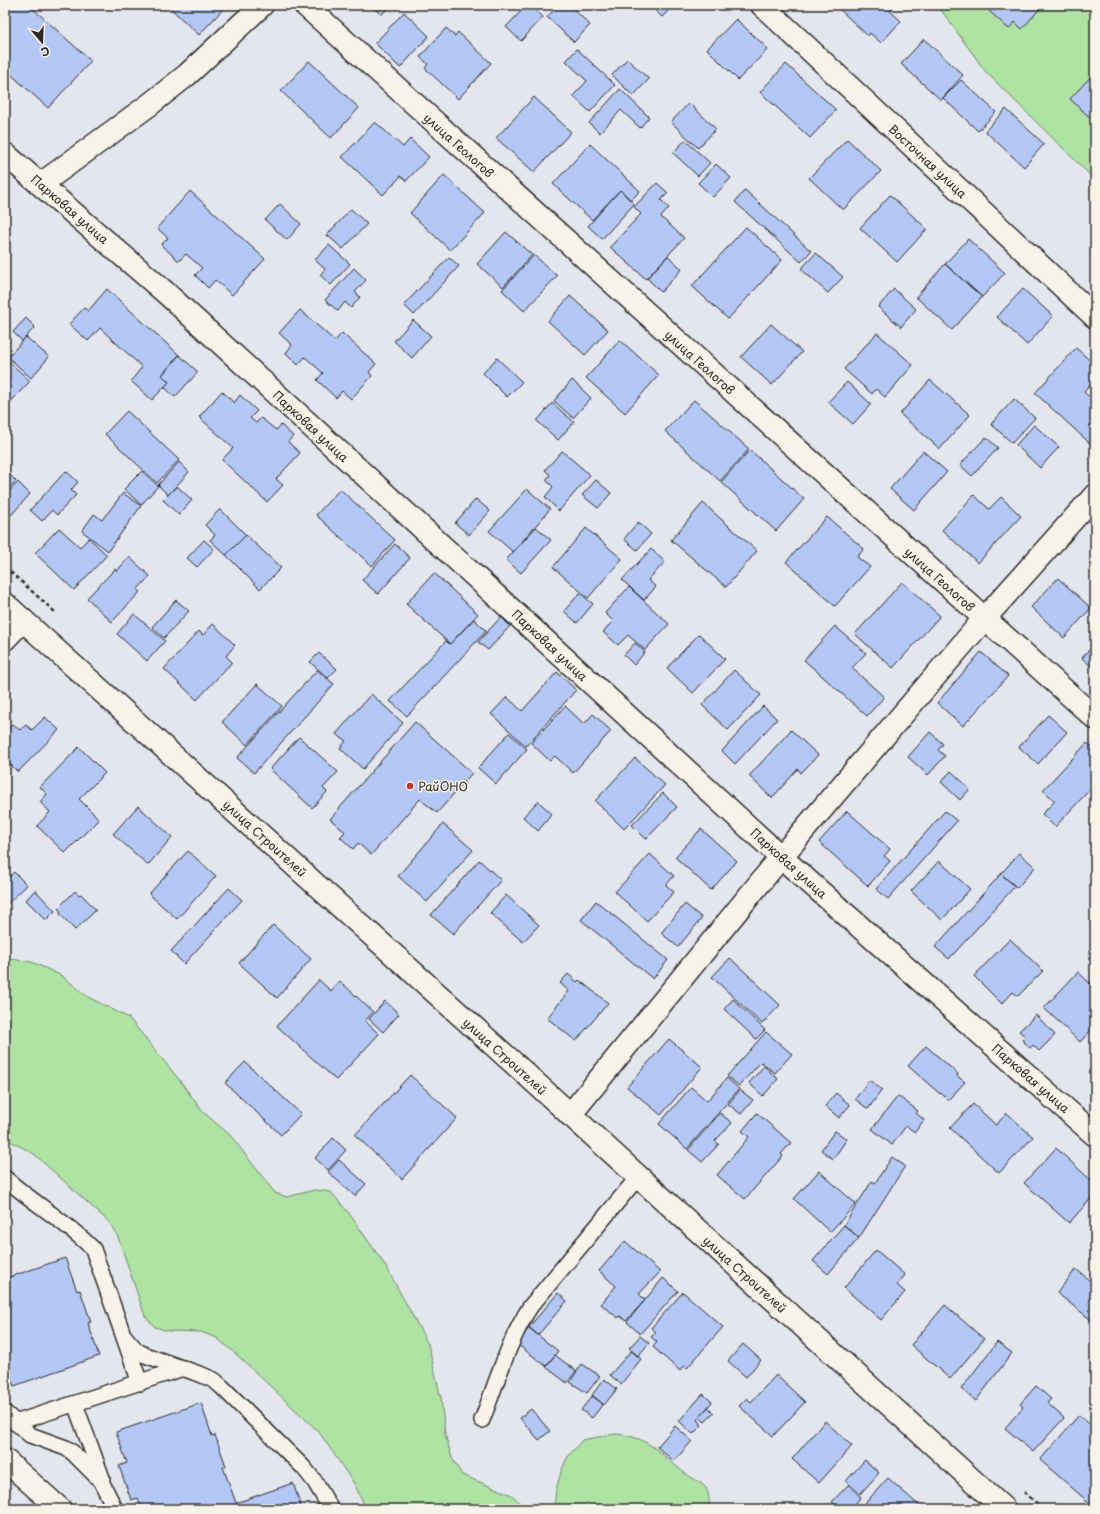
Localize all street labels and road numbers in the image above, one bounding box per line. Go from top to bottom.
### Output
street label: улица Геологов [420,109,498,182]
street label: Восточная улица [885,120,972,202]
street label: Парковая улица [27,170,113,248]
street label: улица Геологов [661,326,739,399]
street label: Парковая улица [269,386,353,466]
street label: улица Геологов [901,543,979,616]
street label: Парковая улица [508,605,592,685]
street label: улица Строителей [219,795,311,881]
street label: Парковая улица [747,824,832,903]
street label: улица Строителей [459,1013,551,1099]
street label: Парковая улица [988,1039,1074,1117]
street label: улица Строителей [699,1231,791,1317]

